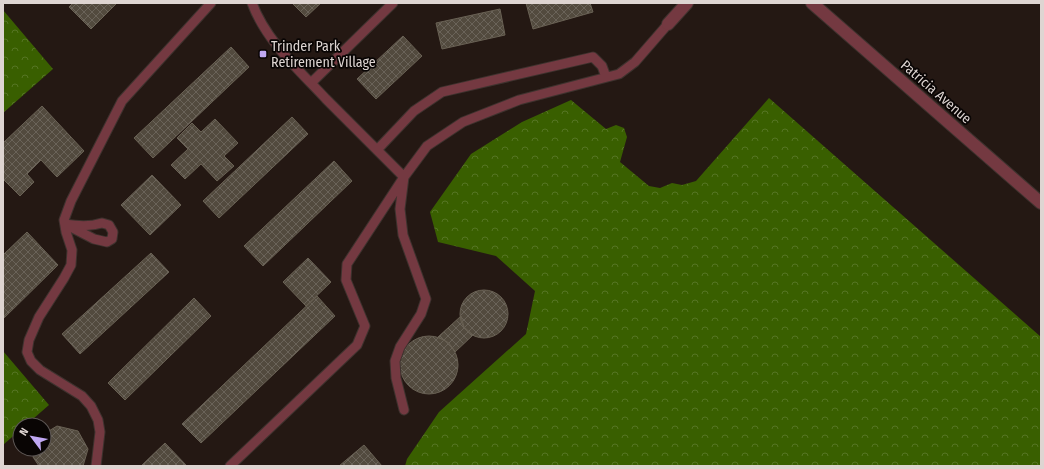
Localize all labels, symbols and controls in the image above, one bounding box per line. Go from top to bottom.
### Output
place label: Trinder Park Retirement Village [271,38,376,71]
marker: Trinder Park Retirement Village [258,49,268,59]
street label: Patricia Avenue [897,57,975,127]
north arrow [12,417,52,457]
text: N [17,426,31,438]

